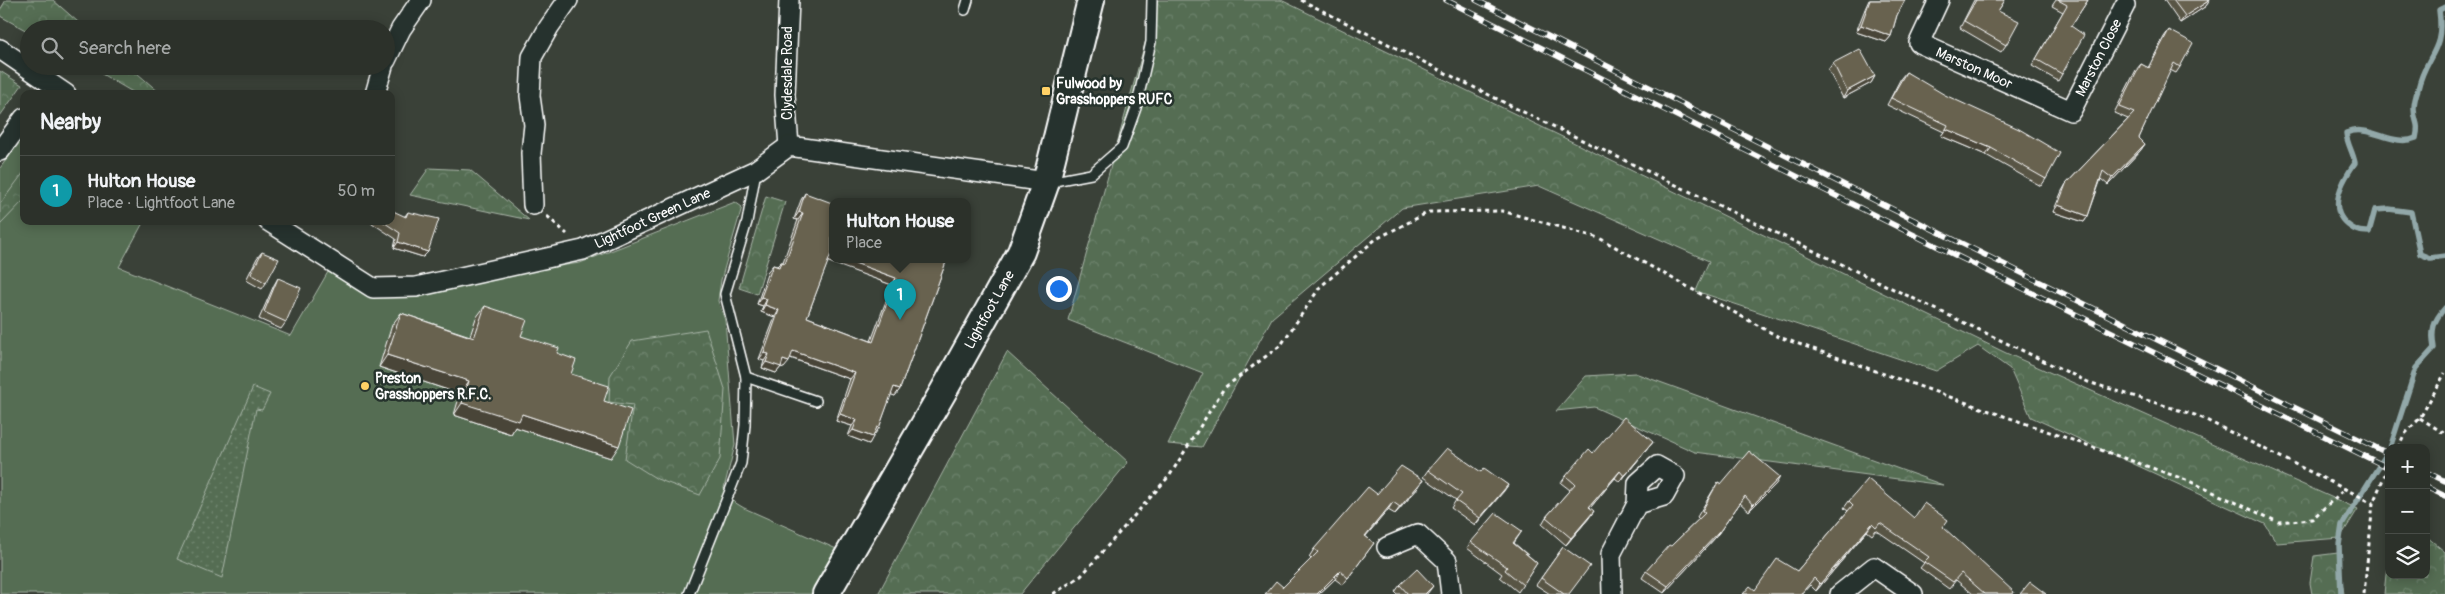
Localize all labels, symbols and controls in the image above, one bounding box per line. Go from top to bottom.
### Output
street label: Marston Close [2071,16,2125,99]
search box [20,20,395,75]
street label: Clydesdale Road [779,26,796,120]
icon: search [38,34,66,62]
text: Search here [78,36,171,60]
street label: Marston Moor [1933,43,2015,92]
place label: Fulwood by Grasshoppers RUFC [1056,75,1173,108]
marker: Fulwood by Grasshoppers RUFC [1040,85,1052,97]
text: Nearby [40,109,101,136]
text: Hulton House [87,169,195,193]
text: 1 [53,181,59,201]
text: 50 m [338,181,375,201]
street label: Lightfoot Green Lane [592,184,713,252]
text: Place · Lightfoot Lane [87,193,235,213]
popup [829,198,971,263]
text: Hulton House [846,209,954,233]
text: Place [846,233,882,253]
street label: Lightfoot Lane [960,267,1018,352]
your location [1046,276,1072,302]
pin: 1 [884,279,916,320]
place label: Preston Grasshoppers R.F.C. [375,370,491,403]
marker: Preston Grasshoppers R.F.C. [359,380,371,392]
map controls [2385,444,2430,579]
button: + [2385,444,2430,489]
button: − [2385,489,2430,534]
button: layers [2385,534,2430,579]

